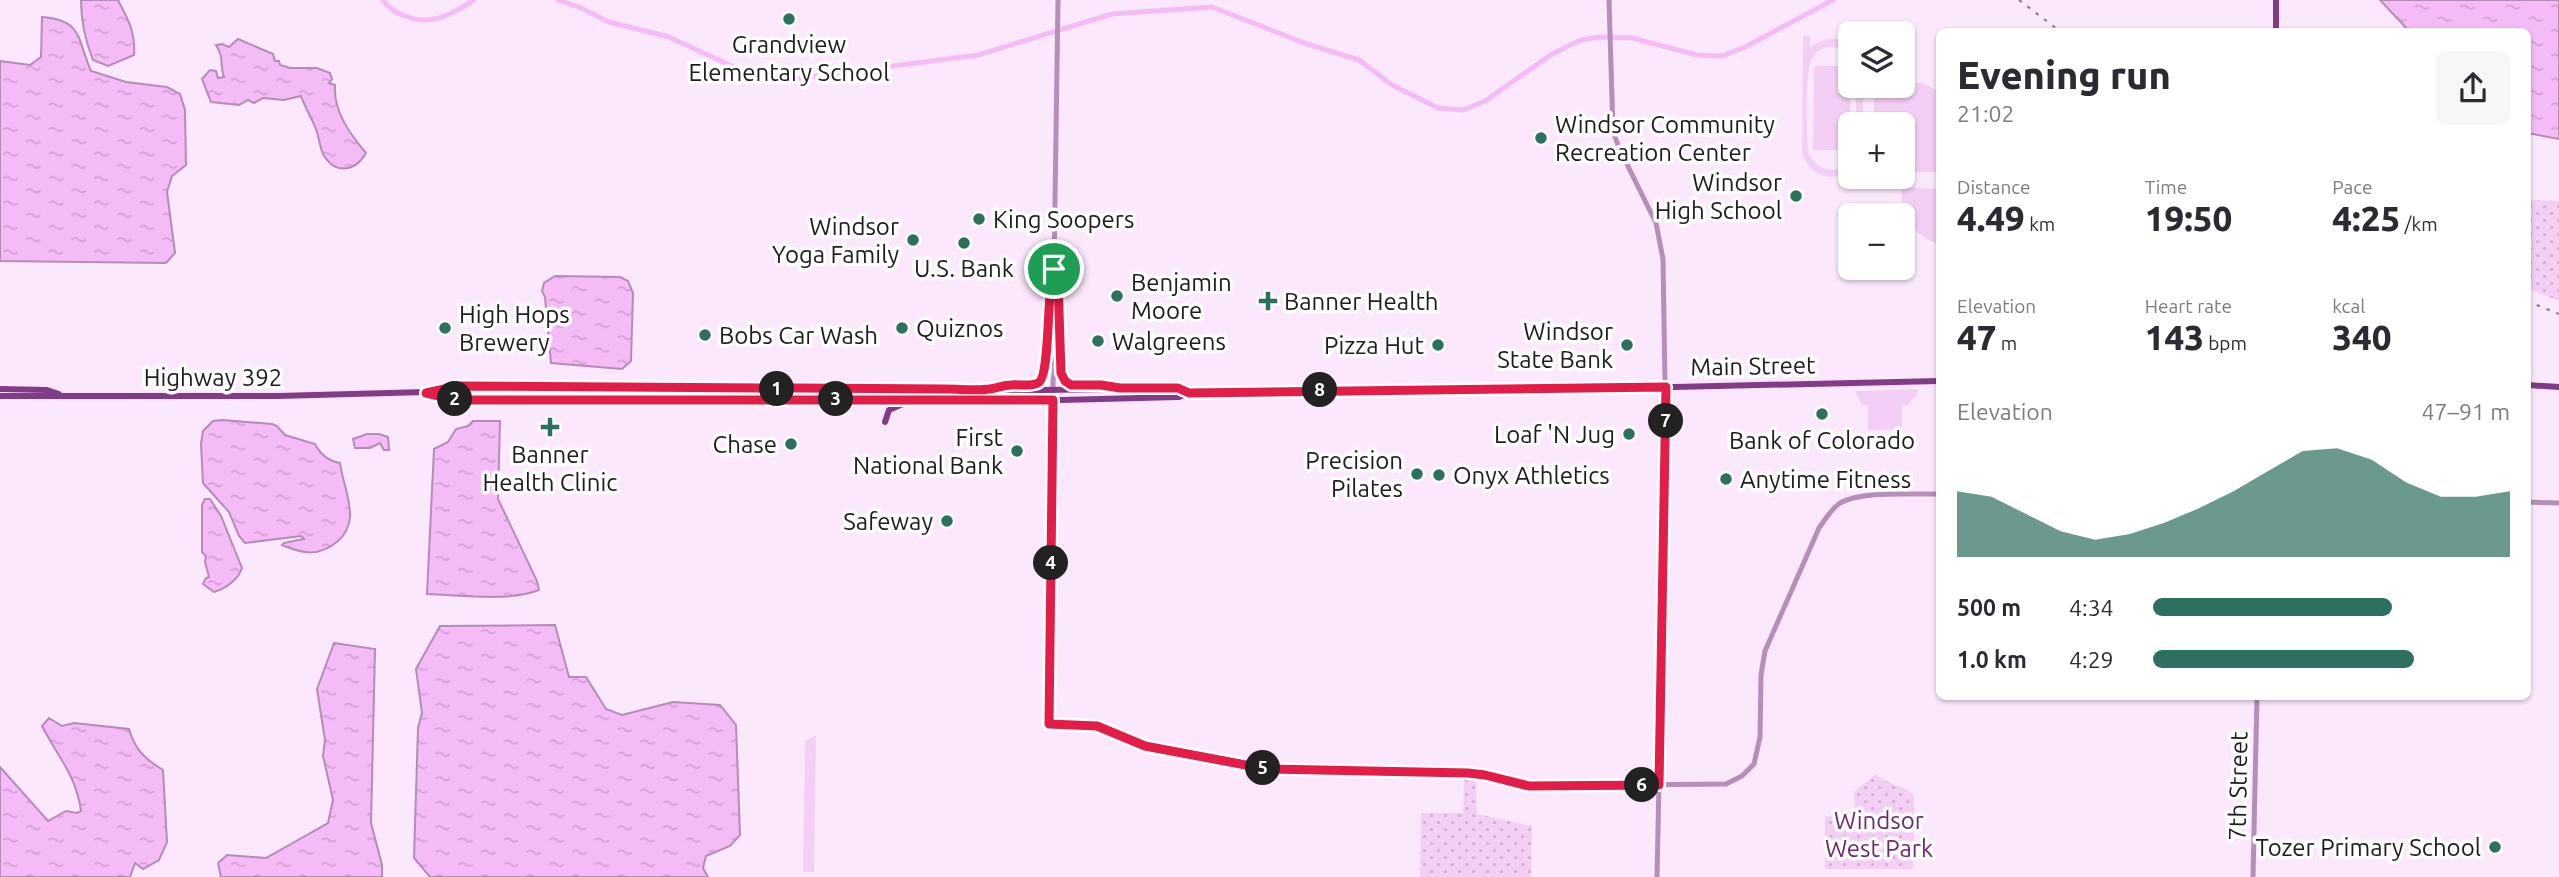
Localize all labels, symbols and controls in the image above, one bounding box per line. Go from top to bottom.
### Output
marker: Grandview Elementary School [781,11,797,27]
map controls [1838,21,1915,280]
button: layers [1838,21,1915,98]
place label: Grandview Elementary School [689,31,889,86]
button: share [2436,51,2510,125]
text: Evening run [1957,54,2171,96]
text: 21:02 [1957,101,2015,126]
place label: Windsor Community Recreation Center [1555,111,1775,166]
button: + [1838,112,1915,189]
marker: Windsor Community Recreation Center [1533,130,1549,146]
place label: Windsor High School [1655,169,1782,224]
text: Distance [1957,176,2031,198]
text: Time [2145,176,2187,198]
text: Pace [2332,176,2373,198]
marker: Windsor High School [1788,188,1804,204]
text: 4.49 [1957,198,2025,238]
text: 19:50 [2145,198,2232,238]
text: 4:25 [2332,198,2400,238]
button: − [1838,203,1915,280]
place label: King Soopers [993,206,1134,233]
marker: King Soopers [971,211,987,227]
place label: Windsor Yoga Family [772,213,899,268]
text: km [2025,213,2055,235]
text: /km [2400,213,2438,235]
marker: Windsor Yoga Family [905,232,921,248]
marker: U.S. Bank [956,235,972,251]
pin [1024,239,1084,299]
icon: arrive [1035,250,1073,288]
place label: U.S. Bank [914,255,1014,282]
place label: Benjamin Moore [1131,269,1232,324]
marker: Benjamin Moore [1109,288,1125,304]
place label: Banner Health [1284,288,1439,315]
marker: Banner Health [1258,291,1278,311]
text: Elevation [1957,295,2036,317]
text: Heart rate [2145,295,2232,317]
text: kcal [2332,295,2365,317]
place label: High Hops Brewery [459,301,570,356]
place label: Quiznos [916,315,1003,342]
text: 47 [1957,317,1996,357]
text: 143 [2145,317,2204,357]
text: 340 [2332,317,2392,357]
place label: Windsor State Bank [1497,318,1613,373]
marker: High Hops Brewery [437,320,453,336]
marker: Quiznos [894,320,910,336]
place label: Bobs Car Wash [719,322,878,349]
marker: Bobs Car Wash [697,327,713,343]
place label: Walgreens [1112,328,1226,355]
place label: Pizza Hut [1324,332,1425,359]
text: m [1996,332,2017,354]
text: bpm [2204,332,2247,354]
marker: Walgreens [1090,333,1106,349]
marker: Pizza Hut [1430,337,1446,353]
marker: Windsor State Bank [1619,337,1635,353]
street label: Main Street [1690,351,1816,381]
street label: Highway 392 [144,364,282,391]
pin: 1 [760,372,794,406]
pin: 8 [1302,372,1338,408]
text: 1 [771,377,782,399]
text: 8 [1314,378,1325,400]
pin: 2 [438,382,472,416]
pin: 3 [818,382,854,416]
text: 2 [449,387,460,409]
text: 3 [830,387,841,409]
text: Elevation [1957,399,2053,424]
text: 47–91 m [2422,399,2510,424]
pin: 7 [1648,404,1684,438]
marker: Bank of Colorado [1814,406,1830,422]
text: 7 [1660,409,1671,431]
marker: Banner Health Clinic [540,417,560,437]
place label: Loaf 'N Jug [1494,421,1615,448]
place label: First National Bank [853,424,1004,479]
marker: Loaf 'N Jug [1621,426,1637,442]
place label: Bank of Colorado [1729,427,1915,454]
place label: Chase [713,431,777,458]
marker: Chase [783,436,799,452]
place label: Banner Health Clinic [483,441,617,496]
marker: First National Bank [1009,443,1025,459]
place label: Precision Pilates [1305,447,1403,502]
place label: Onyx Athletics [1453,462,1610,489]
marker: Precision Pilates [1409,466,1425,482]
place label: Anytime Fitness [1740,466,1911,493]
marker: Onyx Athletics [1431,467,1447,483]
marker: Anytime Fitness [1718,471,1734,487]
place label: Safeway [843,508,933,535]
marker: Safeway [939,513,955,529]
pin: 4 [1034,546,1068,580]
text: 4 [1045,551,1056,573]
text: 500 m [1957,595,2021,620]
text: 4:34 [2069,595,2114,620]
text: 1.0 km [1957,647,2027,672]
text: 4:29 [2069,647,2114,672]
street label: 7th Street [2224,731,2252,841]
pin: 5 [1246,750,1280,786]
text: 5 [1257,756,1268,778]
pin: 6 [1624,768,1660,802]
text: 6 [1636,773,1647,795]
park label: Windsor West Park [1825,807,1933,862]
place label: Tozer Primary School [2255,834,2481,861]
marker: Tozer Primary School [2487,839,2503,855]

